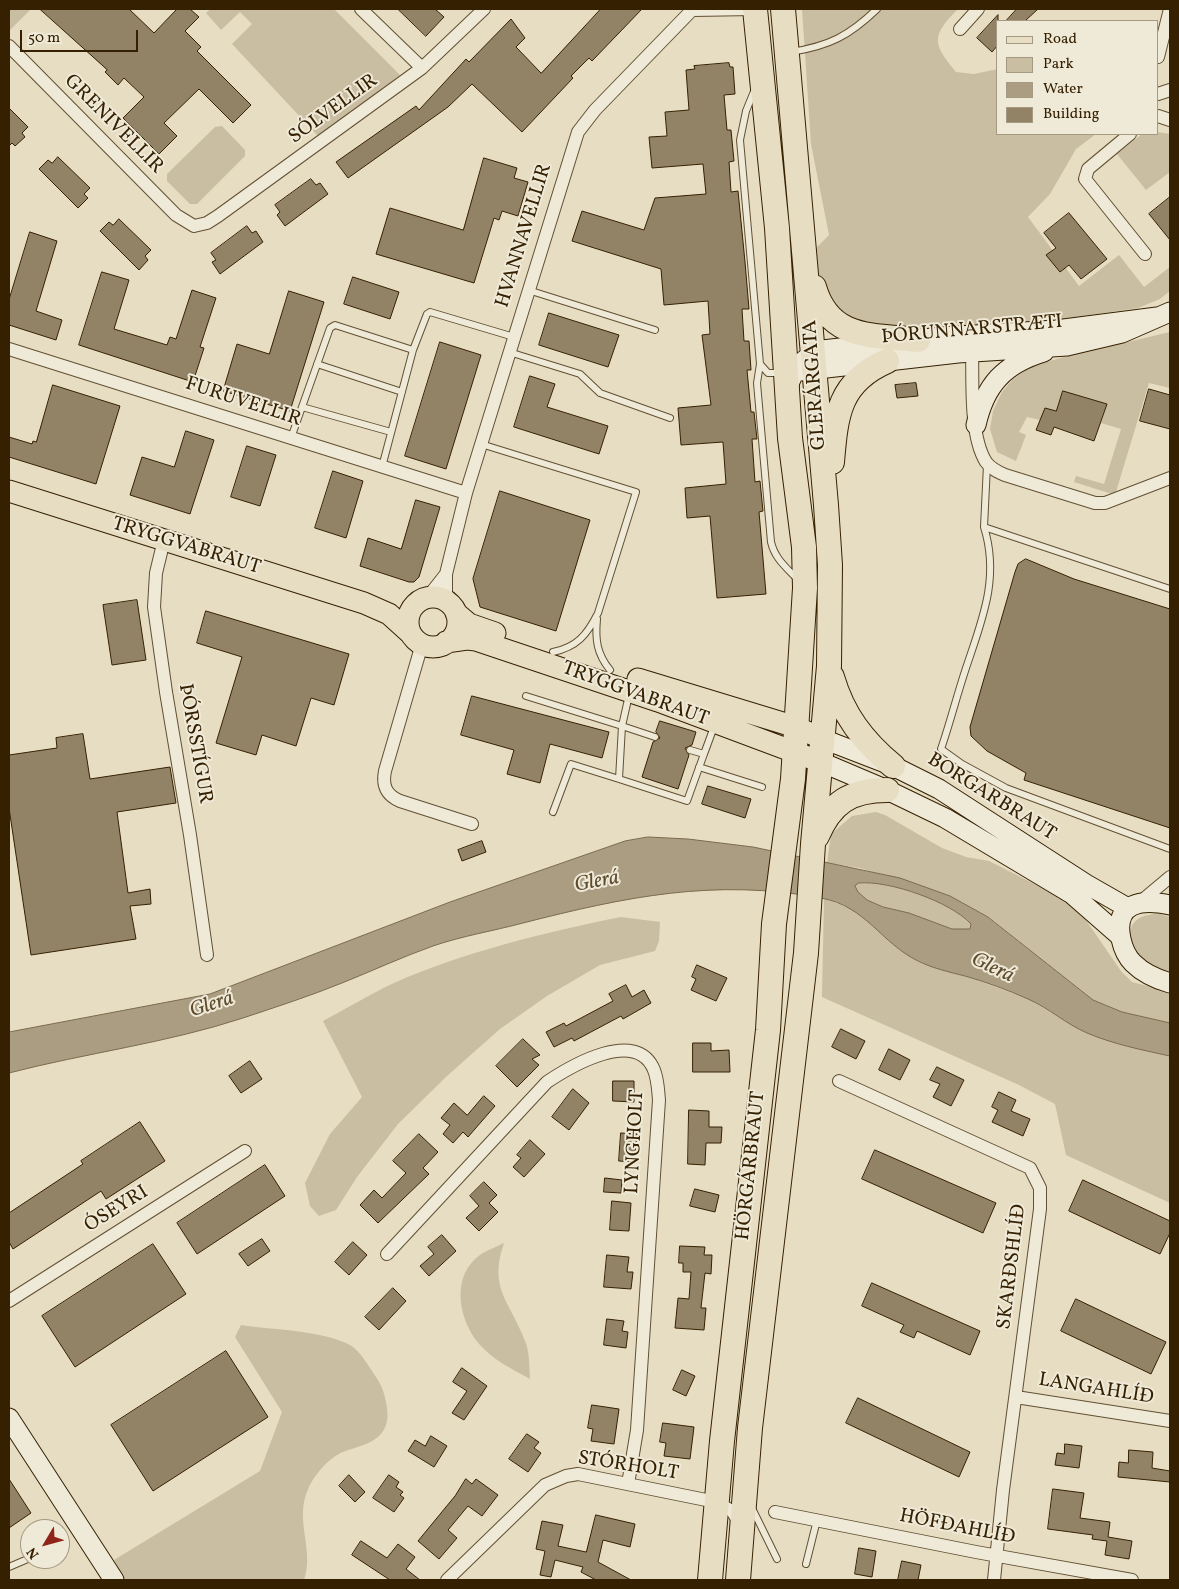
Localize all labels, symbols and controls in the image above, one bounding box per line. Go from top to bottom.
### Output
scale bar [22,20,140,52]
legend [996,20,1159,135]
text: 50 m [28,28,60,49]
text: Road [1043,29,1077,50]
text: Park [1043,54,1074,75]
street label: GRENIVELLIR [58,70,168,180]
street label: SÓLVELLIR [285,70,383,150]
text: Water [1043,79,1083,100]
text: Building [1043,104,1099,125]
street label: HVANNAVELLIR [492,161,558,311]
street label: ÞÓRUNNARSTRÆTI [880,311,1064,351]
street label: GLERÁRGATA [799,319,833,451]
street label: FURUVELLIR [182,373,304,433]
street label: TRYGGVABRAUT [109,513,263,581]
street label: TRYGGVABRAUT [558,657,712,733]
street label: ÞÓRSSTÍGUR [172,682,216,806]
street label: BORGARBRAUT [922,749,1060,847]
water label: Glerá [573,866,621,900]
water label: Glerá [966,948,1018,990]
water label: Glerá [187,987,237,1025]
street label: LYNGHOLT [621,1089,651,1195]
street label: HÖRGÁRBRAUT [732,1090,772,1242]
street label: ÓSEYRI [81,1181,153,1239]
street label: SKARÐSHLÍÐ [993,1203,1033,1331]
street label: LANGAHLÍÐ [1037,1369,1155,1411]
street label: STÓRHOLT [576,1447,680,1487]
street label: HÖFÐAHLÍÐ [897,1505,1017,1551]
north arrow [20,1519,70,1569]
text: N [23,1543,44,1563]

